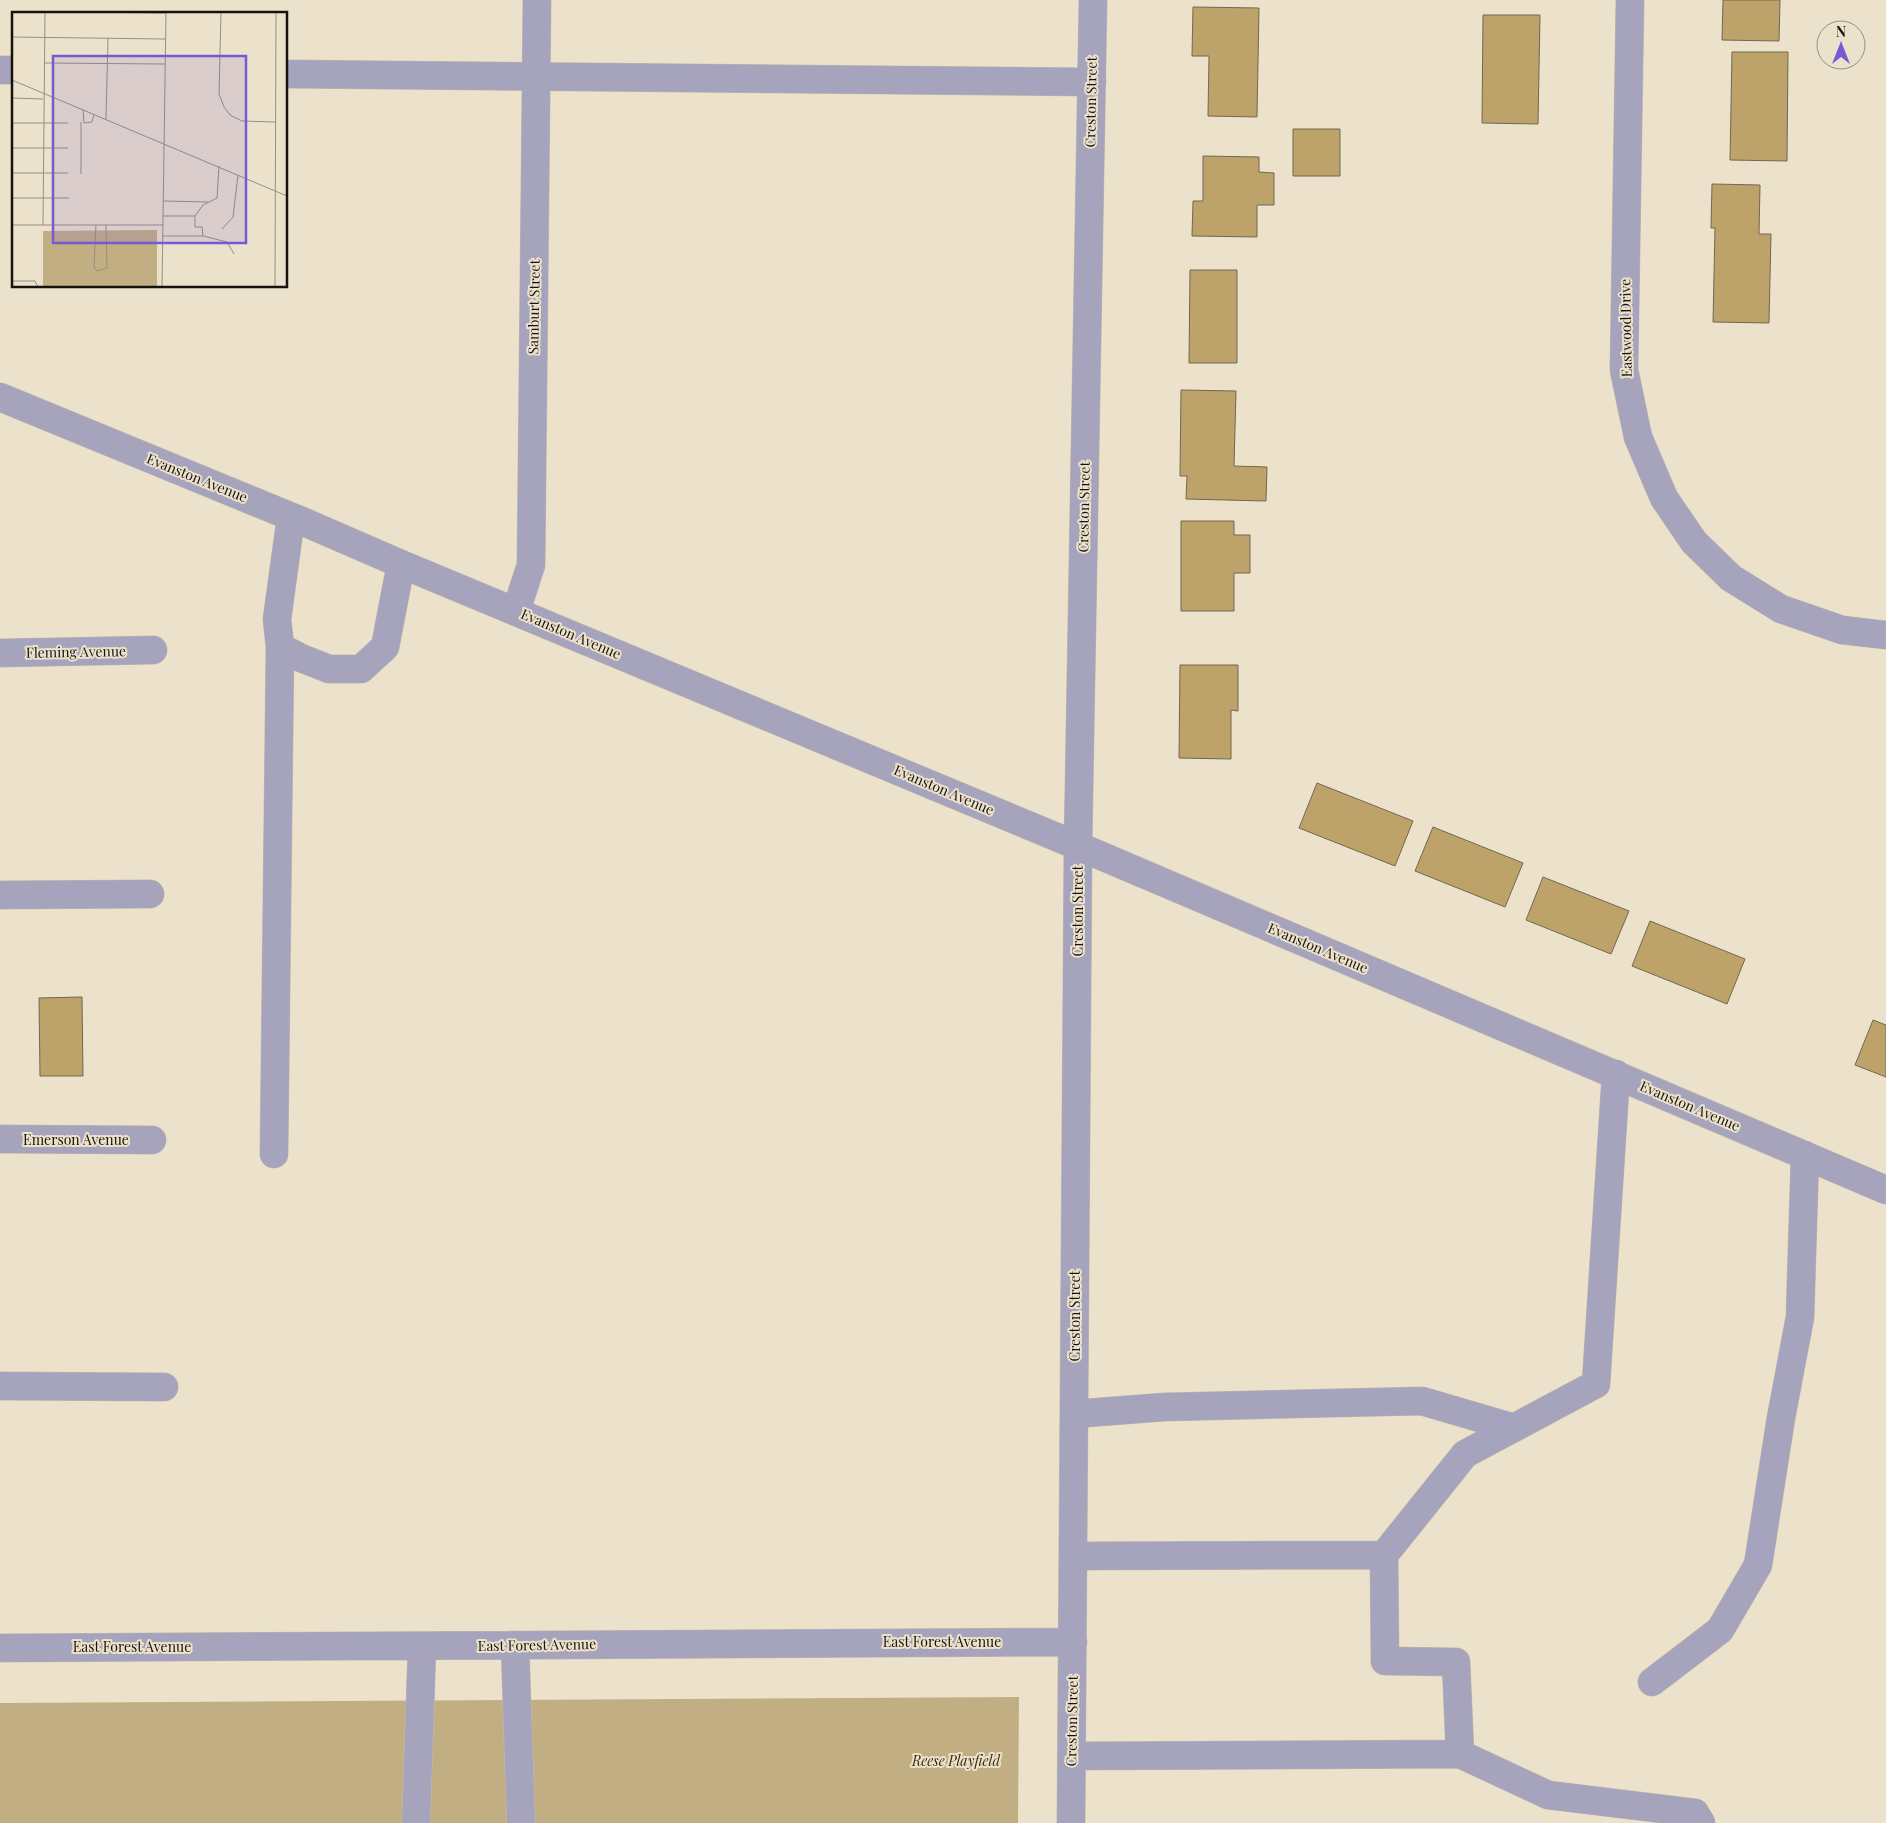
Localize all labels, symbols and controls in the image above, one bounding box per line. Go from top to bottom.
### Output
inset map [12,12,288,288]
north arrow [1816,20,1866,70]
text: N [1836,22,1846,41]
street label: Creston Street [1080,55,1101,148]
street label: Samburt Street [523,258,544,355]
street label: Eastwood Drive [1615,279,1636,377]
street label: Evanston Avenue [144,449,250,506]
street label: Creston Street [1073,460,1094,553]
street label: Evanston Avenue [518,604,624,663]
street label: Fleming Avenue [26,641,126,662]
street label: Evanston Avenue [891,760,997,819]
street label: Creston Street [1068,864,1087,957]
street label: Evanston Avenue [1265,918,1371,977]
street label: Evanston Avenue [1637,1076,1743,1135]
street label: Emerson Avenue [23,1130,129,1149]
street label: Creston Street [1065,1269,1084,1362]
street label: East Forest Avenue [883,1632,1001,1651]
street label: East Forest Avenue [478,1634,596,1655]
street label: East Forest Avenue [73,1637,191,1656]
street label: Creston Street [1061,1674,1082,1767]
park label: Reese Playfield [911,1751,1000,1770]

